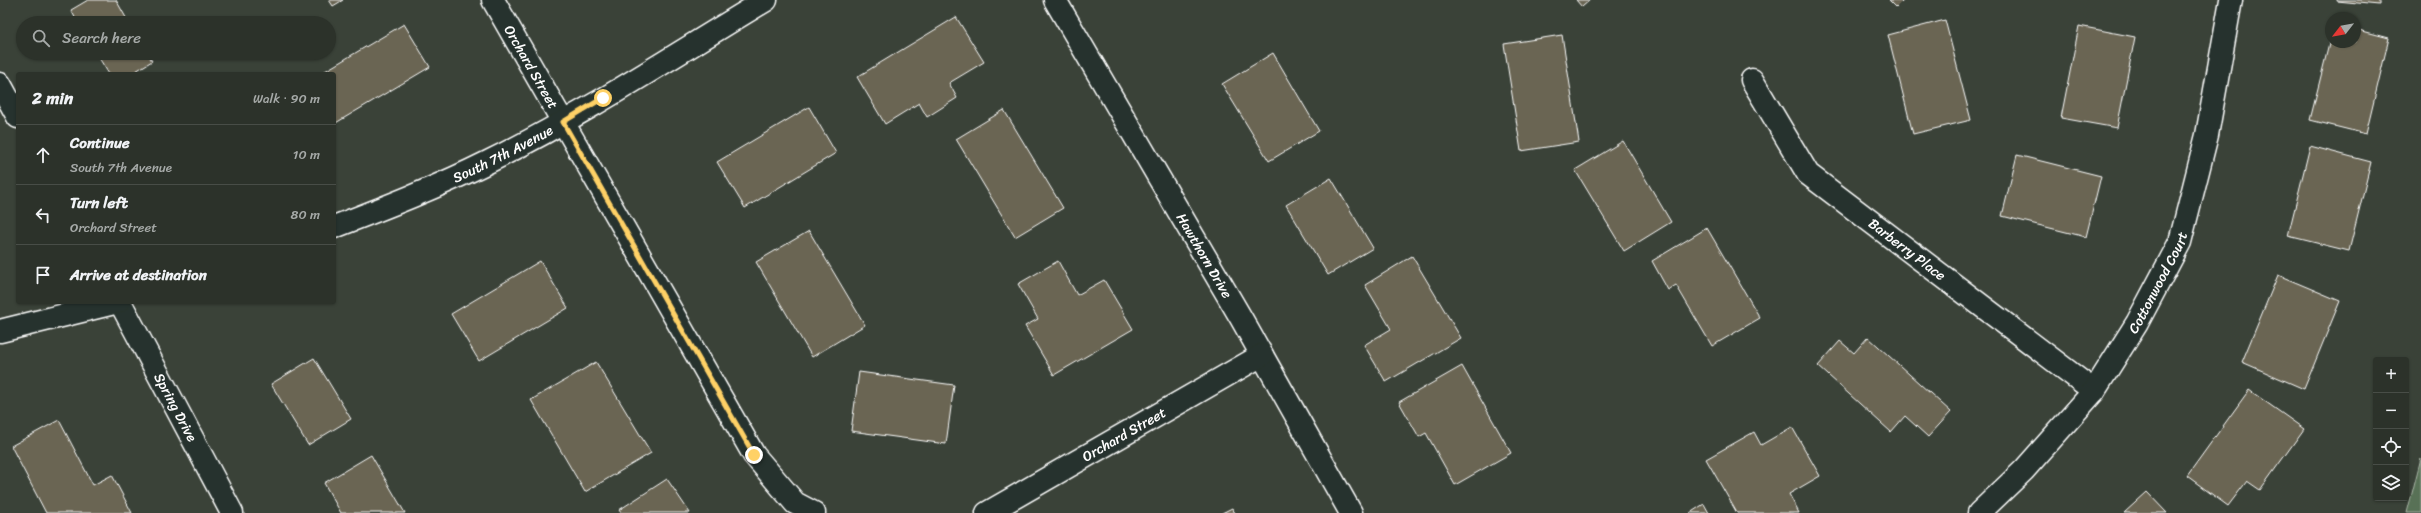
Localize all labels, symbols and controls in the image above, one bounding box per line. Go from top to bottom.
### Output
north arrow [2325,12,2361,48]
search box [16,16,336,60]
street label: Orchard Street [497,20,565,114]
text: Search here [62,25,141,51]
icon: search [30,27,52,49]
text: 2 min [32,83,73,113]
text: Walk · 90 m [253,87,320,110]
route start [594,89,612,107]
street label: South 7th Avenue [448,118,558,190]
text: Continue [70,130,130,156]
text: 10 m [293,143,320,166]
icon: ahead [32,144,54,166]
text: South 7th Avenue [70,156,172,179]
text: Turn left [70,190,128,216]
text: 80 m [291,203,320,226]
icon: left [32,204,54,226]
street label: Hawthorn Drive [1169,208,1239,303]
street label: Barberry Place [1863,212,1951,288]
text: Orchard Street [70,216,157,239]
street label: Cottonwood Court [2121,229,2195,339]
text: Arrive at destination [70,262,207,288]
icon: arrive [32,264,54,286]
map controls [2373,357,2409,501]
button: + [2373,357,2409,393]
street label: Spring Drive [147,368,204,447]
button: − [2373,393,2409,429]
street label: Orchard Street [1077,401,1171,469]
button: locate [2373,429,2409,465]
route end [745,446,763,464]
button: layers [2373,465,2409,501]

